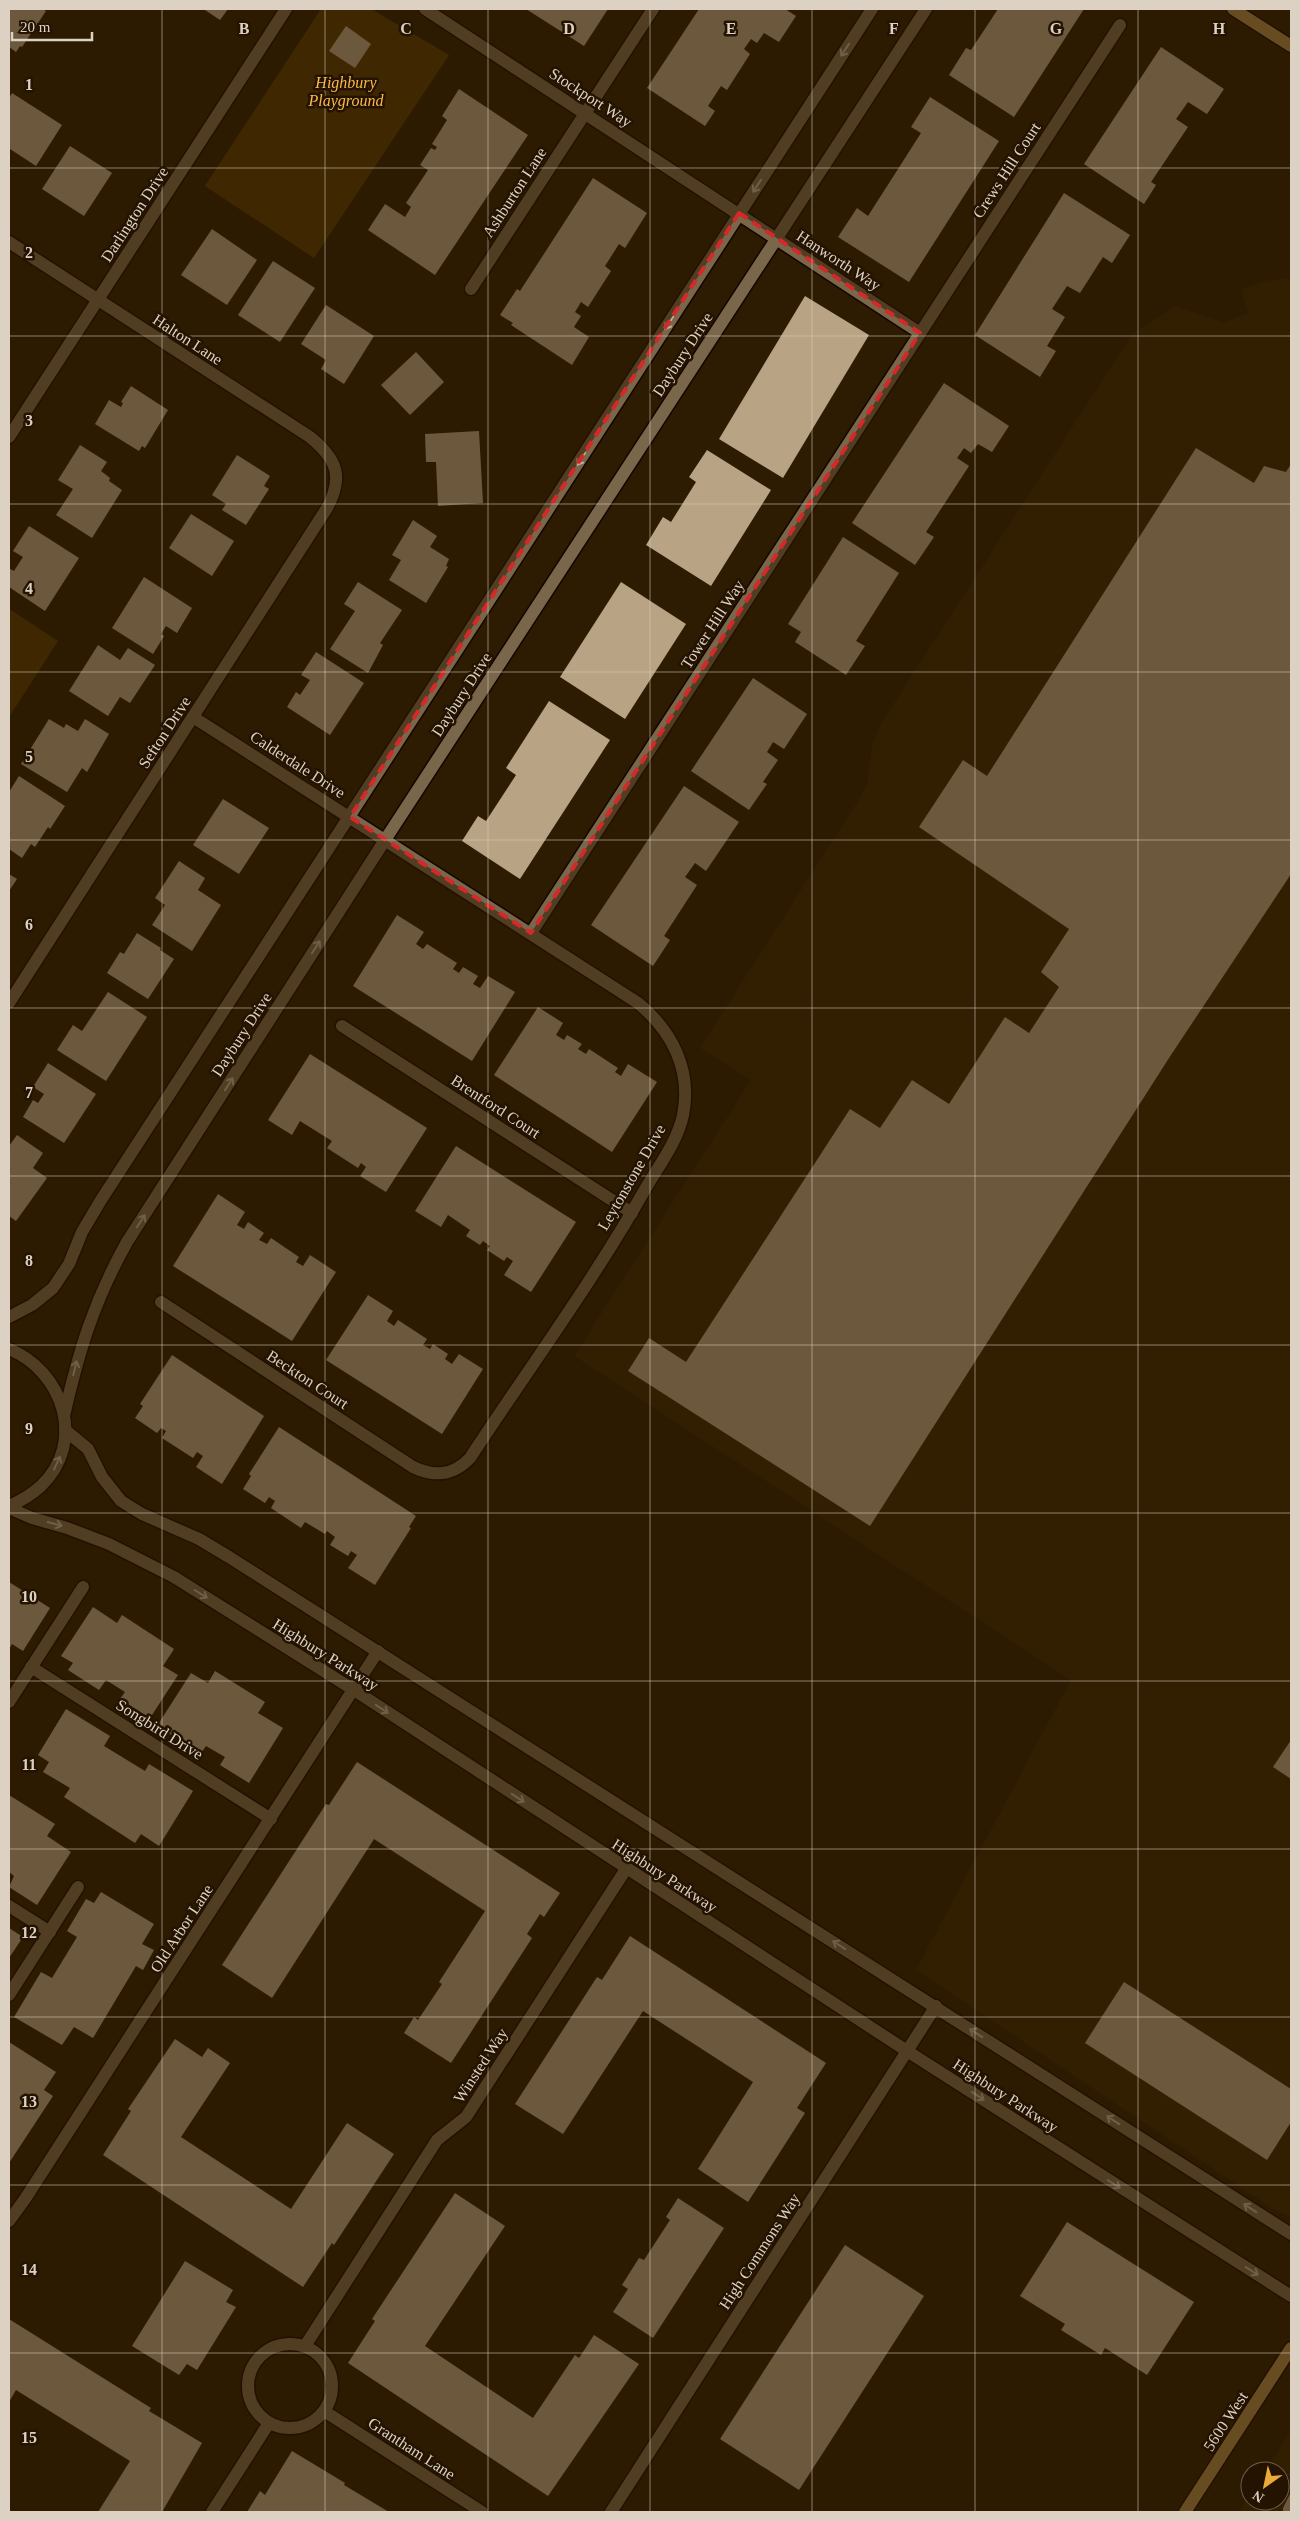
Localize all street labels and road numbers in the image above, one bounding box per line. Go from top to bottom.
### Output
street label: Stockport Way [546,64,635,131]
street label: Crews Hill Court [969,119,1044,221]
street label: Ashburton Lane [479,144,550,240]
street label: Darlington Drive [97,164,172,265]
street label: Hanworth Way [793,227,884,295]
street label: Daybury Drive [649,309,717,400]
street label: Halton Lane [150,311,226,368]
street label: Tower Hill Way [677,577,748,672]
street label: Daybury Drive [428,649,496,740]
street label: Sefton Drive [135,693,194,771]
street label: Calderdale Drive [247,727,348,801]
street label: Daybury Drive [208,989,276,1080]
street label: Brentford Court [448,1071,544,1142]
street label: Leytonstone Drive [594,1121,670,1234]
street label: Beckton Court [264,1347,352,1412]
street label: Highbury Parkway [269,1615,382,1695]
street label: Songbird Drive [113,1696,206,1764]
street label: Highbury Parkway [609,1835,720,1916]
street label: Old Arbor Lane [147,1881,216,1975]
street label: Winsted Way [450,2025,512,2106]
street label: Highbury Parkway [950,2055,1061,2136]
street label: High Commons Way [716,2190,804,2313]
street label: 5600 West [1200,2388,1251,2454]
street label: Grantham Lane [365,2414,458,2483]

